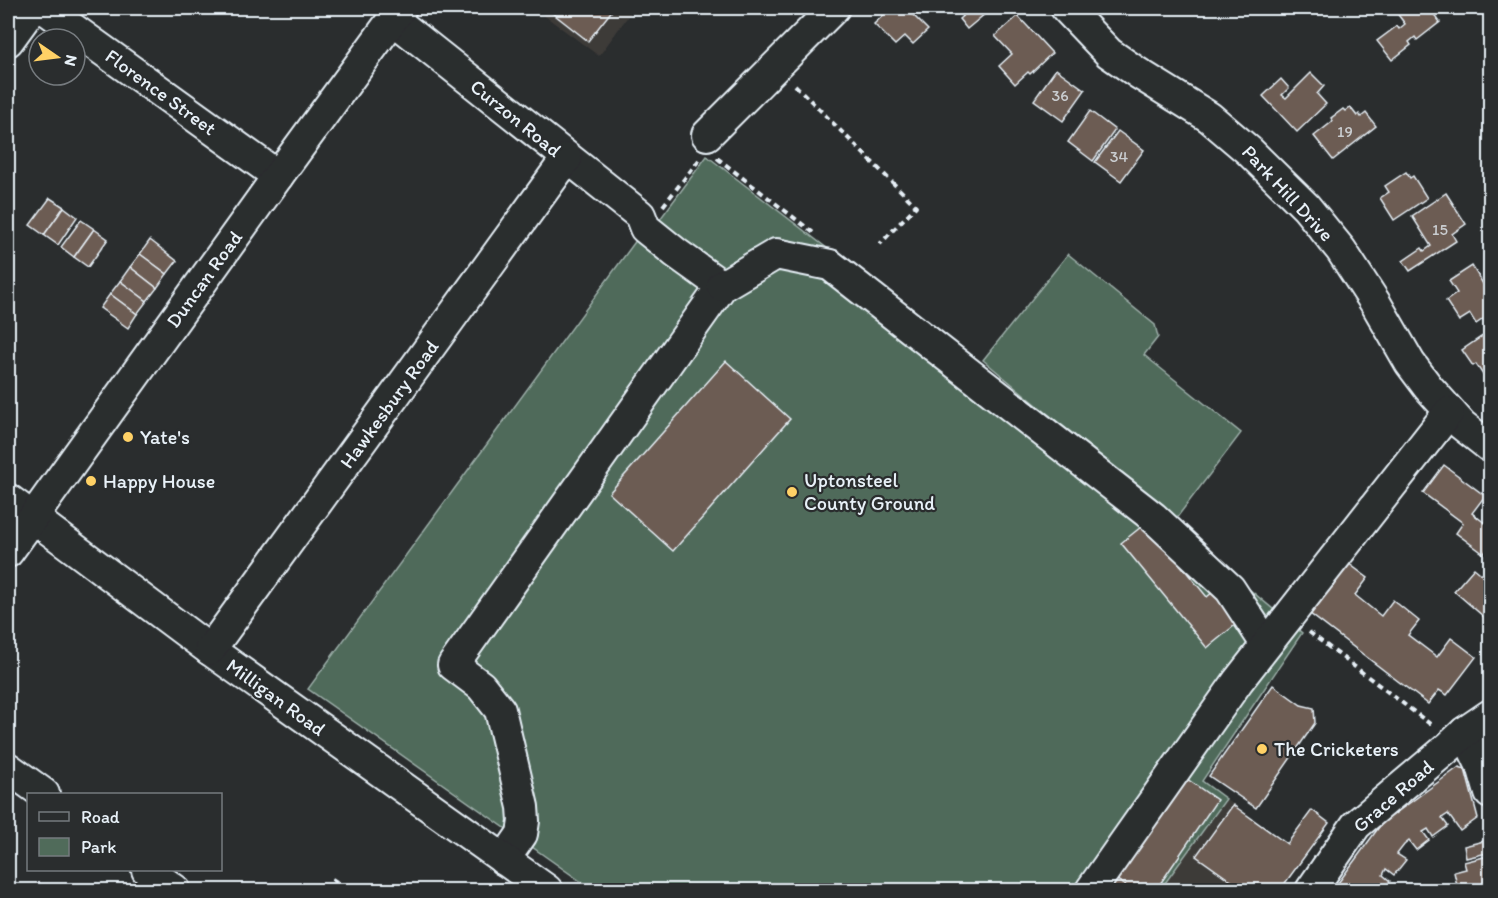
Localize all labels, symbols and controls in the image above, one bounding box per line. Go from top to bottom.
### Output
north arrow [27,27,87,87]
street label: Florence Street [101,44,221,140]
text: N [61,53,82,68]
street label: Curzon Road [466,74,566,162]
house number: 36 [1051,86,1069,105]
house number: 19 [1337,122,1353,141]
street label: Park Hill Drive [1237,140,1339,246]
house number: 34 [1110,147,1129,166]
house number: 15 [1432,220,1448,239]
street label: Duncan Road [161,226,247,332]
street label: Hawkesbury Road [334,335,444,473]
place label: Yate's [140,425,190,449]
marker: Yate's [121,430,135,444]
place label: Uptonsteel County Ground [804,468,935,515]
place label: Happy House [103,469,215,493]
marker: Happy House [84,474,98,488]
marker: Uptonsteel County Ground [785,485,799,499]
street label: Milligan Road [222,653,330,741]
place label: The Cricketers [1274,737,1399,761]
marker: The Cricketers [1255,742,1269,756]
street label: Grace Road [1348,754,1438,838]
legend [27,793,222,871]
text: Road [81,806,120,828]
text: Park [81,836,116,858]

